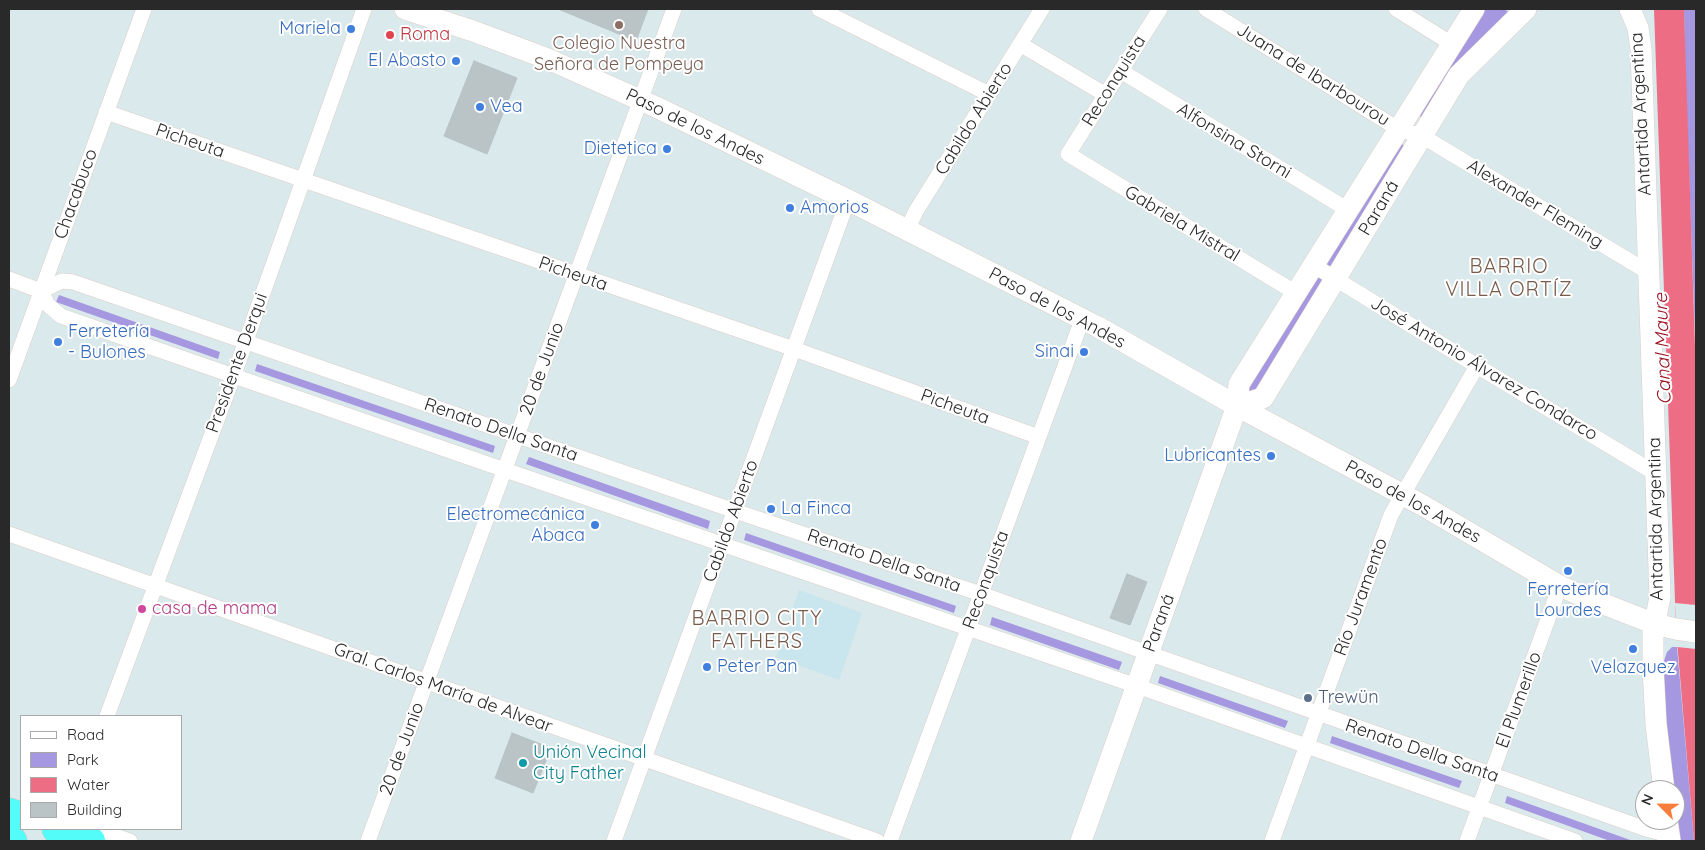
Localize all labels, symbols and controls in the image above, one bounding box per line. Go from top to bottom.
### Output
place label: Mariela [279,18,341,40]
marker: Colegio Nuestra Señora de Pompeya [613,19,625,31]
street label: Juana de Ibarbourou [1232,19,1394,131]
marker: Mariela [345,23,357,35]
place label: Roma [400,24,450,46]
marker: Roma [384,29,396,41]
street label: Reconquista [1077,32,1151,130]
street label: Antartida Argentina [1626,32,1656,196]
place label: Colegio Nuestra Señora de Pompeya [534,33,704,76]
place label: El Abasto [368,50,446,72]
marker: El Abasto [450,55,462,67]
street label: Cabildo Abierto [931,59,1017,179]
street label: Paso de los Andes [622,84,768,170]
place label: Vea [490,96,523,118]
street label: Alfonsina Storni [1173,98,1295,184]
marker: Vea [474,101,486,113]
street label: Picheuta [153,119,227,163]
place label: Dietetica [584,138,657,160]
marker: Dietetica [661,143,673,155]
street label: Chacabuco [50,146,102,242]
street label: Alexander Fleming [1463,155,1607,253]
street label: Paraná [1354,177,1404,239]
street label: Gabriela Mistral [1120,181,1244,267]
place label: Amorios [800,197,869,219]
marker: Amorios [784,202,796,214]
street label: Picheuta [536,252,610,296]
district label: BARRIO VILLA ORTÍZ [1444,255,1574,302]
street label: Paso de los Andes [985,263,1129,353]
street label: Presidente Derqui [202,290,272,436]
street label: José Antonio Álvarez Condarco [1366,292,1602,446]
water label: Canal Maure [1650,293,1676,405]
street label: 20 de Junio [515,320,569,418]
place label: Ferretería - Bulones [68,321,150,364]
marker: Ferretería - Bulones [52,336,64,348]
place label: Sinai [1035,341,1074,363]
marker: Sinai [1078,346,1090,358]
street label: Picheuta [918,385,992,429]
street label: Renato Della Santa [421,394,581,466]
street label: Antartida Argentina [1644,437,1668,601]
place label: Lubricantes [1164,445,1261,467]
marker: Lubricantes [1265,450,1277,462]
street label: Paso de los Andes [1342,456,1484,548]
street label: Cabildo Abierto [699,457,763,585]
place label: La Finca [781,498,851,520]
marker: La Finca [765,503,777,515]
place label: Electromecánica Abaca [447,504,585,546]
marker: Electromecánica Abaca [589,519,601,531]
street label: Renato Della Santa [804,525,964,597]
street label: Reconquista [958,528,1014,632]
street label: Río Juramento [1330,535,1392,659]
marker: Ferretería Lourdes [1562,565,1574,577]
place label: Ferretería Lourdes [1527,579,1609,622]
street label: Paraná [1139,591,1179,655]
place label: casa de mama [152,598,277,620]
marker: casa de mama [136,603,148,615]
district label: BARRIO CITY FATHERS [690,607,824,654]
street label: Gral. Carlos María de Alvear [331,638,555,738]
marker: Velazquez [1627,643,1639,655]
street label: El Plumerillo [1492,649,1546,751]
place label: Peter Pan [717,656,798,678]
place label: Velazquez [1590,657,1676,679]
marker: Peter Pan [701,661,713,673]
place label: Trewün [1318,687,1379,709]
marker: Trewün [1302,692,1314,704]
street label: 20 de Junio [375,700,429,798]
legend [20,715,182,830]
street label: Renato Della Santa [1342,715,1502,787]
text: Road [67,725,104,744]
place label: Unión Vecinal City Father [533,742,647,784]
text: Park [67,750,99,769]
marker: Unión Vecinal City Father [517,757,529,769]
text: Water [67,775,110,794]
north arrow [1635,780,1685,830]
text: N [1637,791,1657,808]
text: Building [67,800,122,819]

